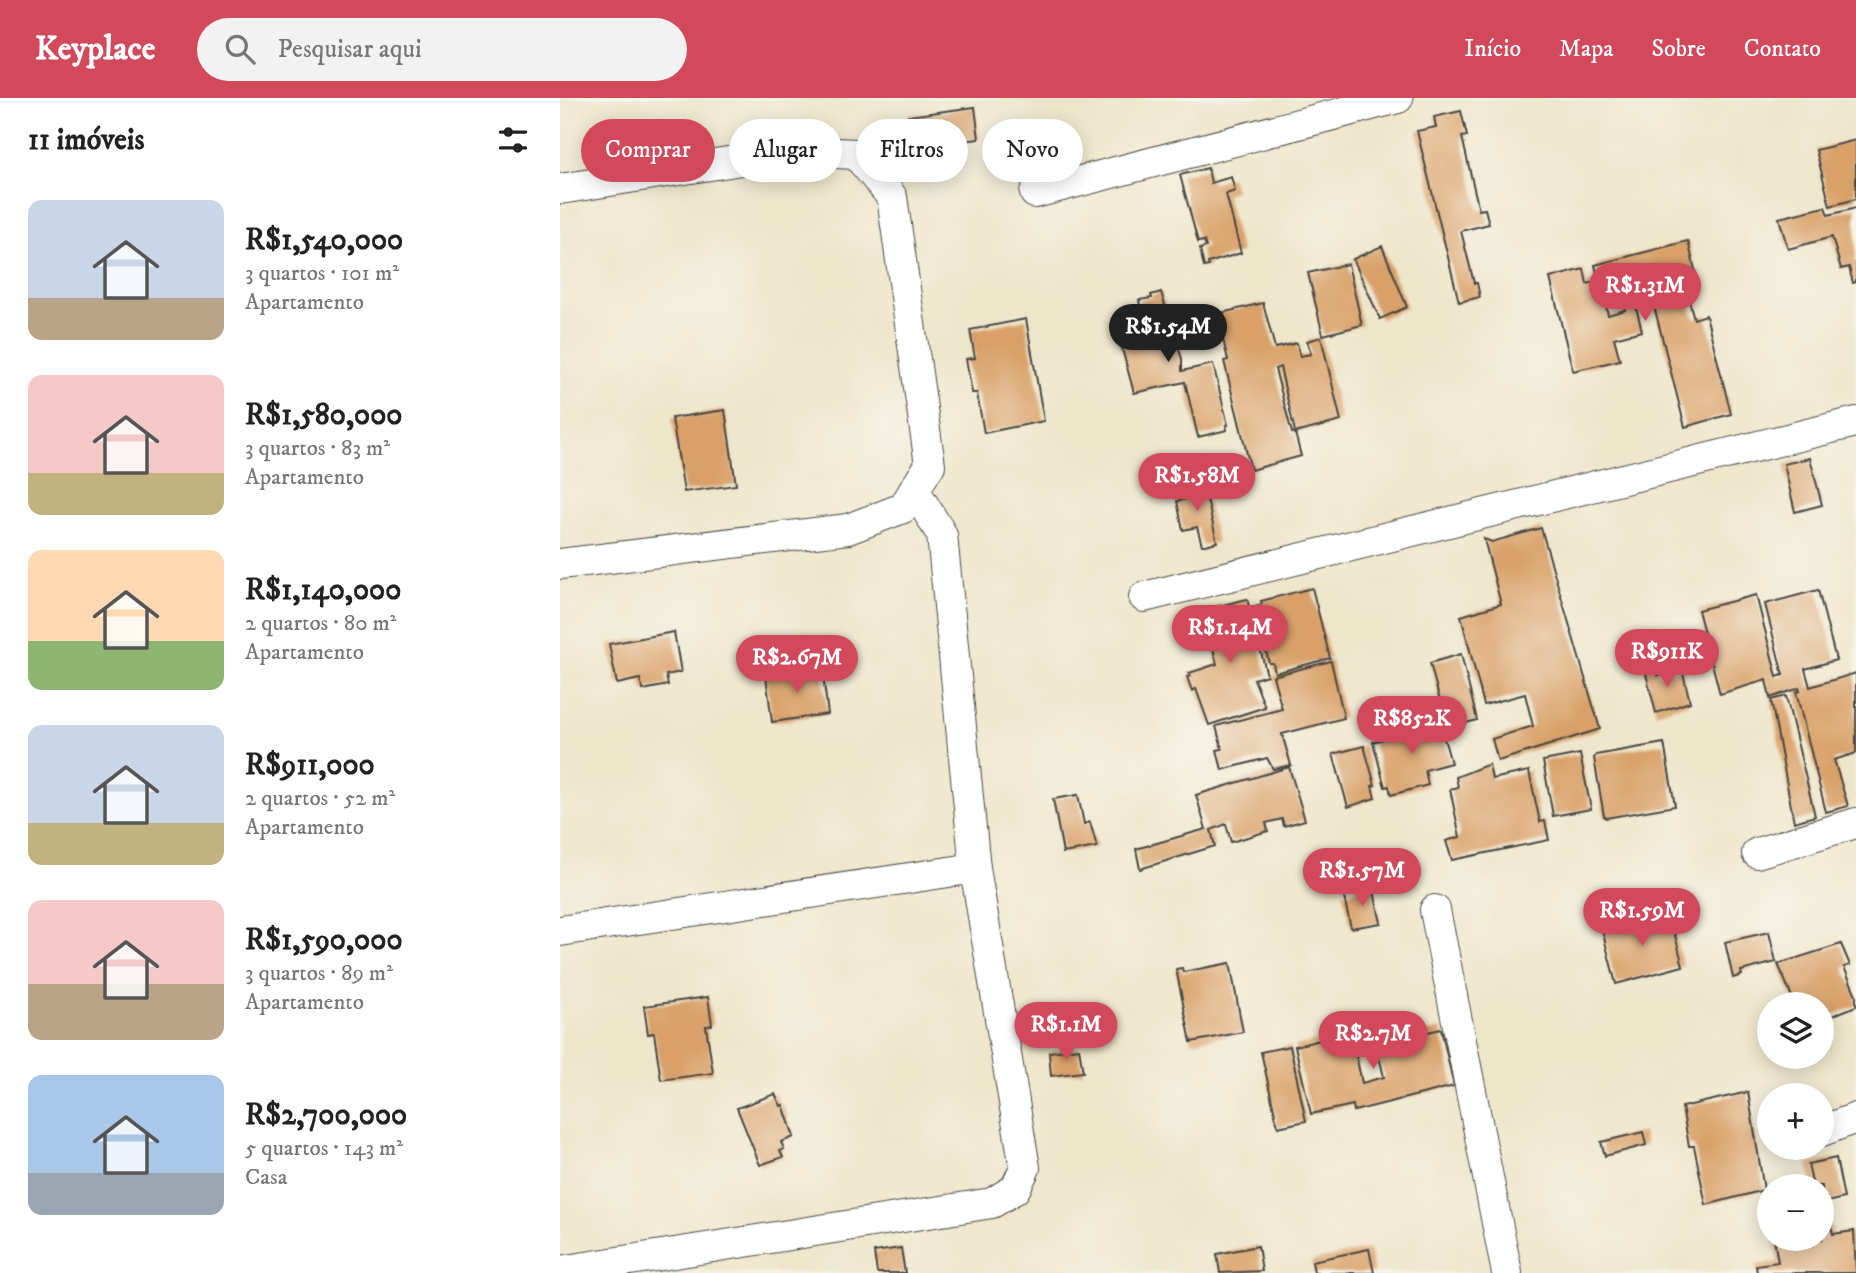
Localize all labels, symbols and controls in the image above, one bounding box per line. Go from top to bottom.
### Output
search box [197,18,687,81]
text: Keyplace [35,29,155,70]
icon: search [221,30,259,68]
text: Pesquisar aqui [277,33,422,66]
text: Início [1464,34,1521,64]
text: Mapa [1559,34,1613,64]
text: Sobre [1651,34,1706,64]
text: Contato [1744,34,1821,64]
chip: Comprar [581,119,715,182]
chip: Alugar [729,119,842,182]
chip: Filtros [856,119,968,182]
chip: Novo [982,119,1083,182]
icon: filters [494,121,532,159]
text: 11 imóveis [28,122,145,159]
text: R$1,540,000 [245,222,403,259]
icon: home [84,228,168,312]
text: 3 quartos · 101 m² [245,259,399,288]
pin: R$1.31M [1580,264,1710,323]
text: R$1.31M [1605,271,1685,300]
text: Apartamento [245,288,364,317]
pin: R$1.54M [1103,304,1233,364]
text: R$1.54M [1125,312,1211,341]
text: R$1,580,000 [245,397,403,434]
icon: home [84,403,168,487]
text: 3 quartos · 83 m² [245,434,390,463]
pin: R$1.58M [1132,454,1262,513]
text: R$1.58M [1154,461,1240,490]
text: Apartamento [245,463,364,492]
text: R$1,140,000 [245,572,401,609]
icon: home [84,578,168,662]
pin: R$1.14M [1165,606,1295,665]
text: 2 quartos · 80 m² [245,609,397,638]
text: R$1.14M [1188,613,1272,642]
pin: R$911K [1610,630,1724,689]
pin: R$2.67M [732,636,862,695]
text: R$911K [1631,637,1703,666]
text: Apartamento [245,638,364,667]
text: R$2.67M [752,643,842,672]
pin: R$852K [1355,696,1469,756]
text: R$852K [1373,704,1451,733]
text: R$911,000 [245,747,375,784]
icon: home [84,753,168,837]
text: 2 quartos · 52 m² [245,784,395,813]
text: Apartamento [245,813,364,842]
pin: R$1.57M [1297,848,1427,908]
text: R$1.57M [1319,856,1405,885]
pin: R$1.59M [1577,888,1707,948]
text: R$1.59M [1599,896,1685,925]
text: R$1,590,000 [245,922,403,959]
icon: home [84,928,168,1012]
text: 3 quartos · 89 m² [245,959,393,988]
text: Apartamento [245,988,364,1017]
map controls [1757,992,1834,1251]
button: layers [1757,992,1834,1069]
pin: R$1.1M [1009,1002,1123,1062]
text: R$1.1M [1030,1010,1102,1039]
pin: R$2.7M [1316,1012,1430,1071]
text: R$2.7M [1335,1019,1411,1048]
button: + [1757,1083,1834,1160]
text: R$2,700,000 [245,1097,407,1134]
icon: home [84,1103,168,1187]
text: 5 quartos · 143 m² [245,1134,403,1163]
text: Casa [245,1163,288,1192]
button: − [1757,1174,1834,1251]

